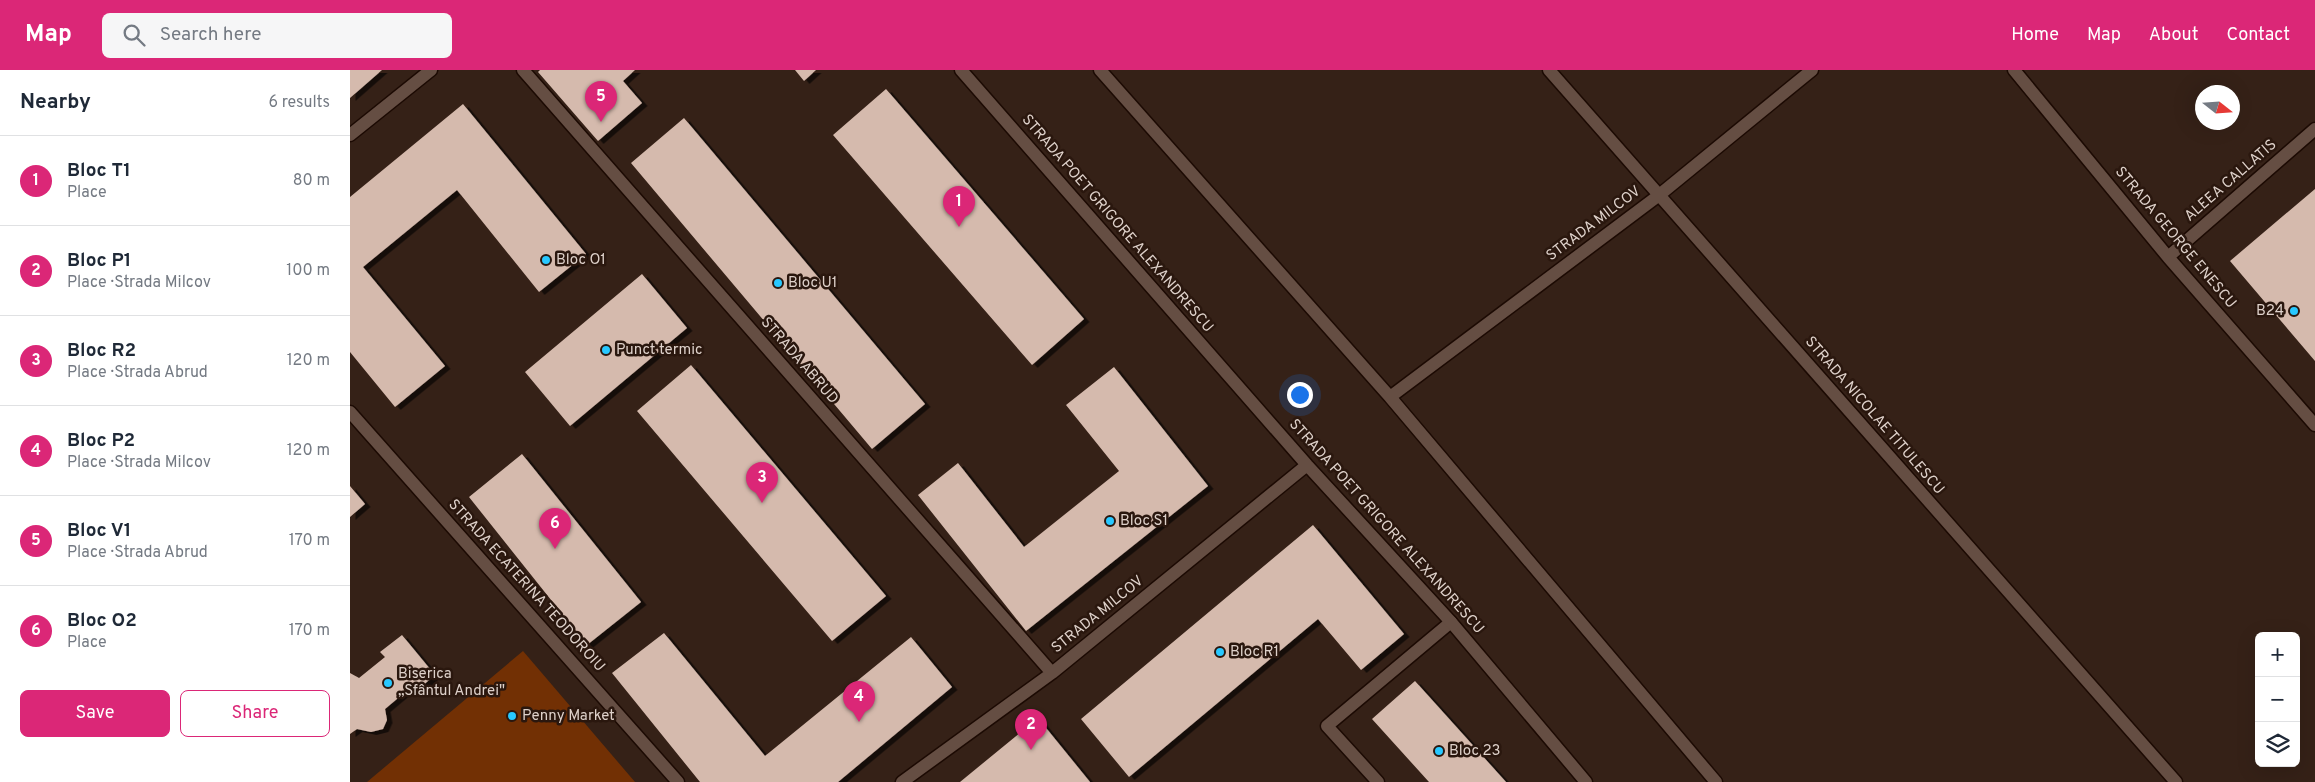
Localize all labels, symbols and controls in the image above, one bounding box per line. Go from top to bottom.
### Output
search box [102,13,452,58]
text: Map [25,20,72,50]
icon: search [120,21,148,49]
text: Search here [160,23,261,47]
text: Home [2011,24,2059,47]
text: Map [2087,24,2121,47]
text: About [2149,24,2198,47]
text: Contact [2226,24,2290,47]
pin: 5 [585,81,617,122]
north arrow [2195,85,2240,130]
text: Nearby [20,89,91,116]
text: 6 results [268,93,330,113]
street label: STRADA POET GRIGORE ALEXANDRESCU [1017,111,1217,337]
street label: ALEEA CALLATIS [2181,136,2281,226]
text: Bloc T1 [67,159,131,183]
street label: STRADA GEORGE ENESCU [2110,163,2240,313]
text: 1 [33,171,39,191]
text: 80 m [293,171,330,191]
street label: STRADA MILCOV [1543,182,1645,266]
text: Place [67,183,107,203]
pin: 1 [943,186,975,227]
text: Bloc P1 [67,249,131,273]
place label: Bloc O1 [556,251,606,270]
marker: Bloc O1 [540,254,552,266]
text: 2 [31,261,41,281]
text: 100 m [286,261,330,281]
text: Place · Strada Milcov [67,273,211,293]
place label: Bloc U1 [788,274,837,293]
marker: Bloc U1 [772,277,784,289]
place label: B24 [2256,302,2284,321]
marker: B24 [2288,305,2300,317]
street label: STRADA ABRUD [756,314,842,408]
street label: STRADA NICOLAE TITULESCU [1800,333,1948,499]
text: Bloc R2 [67,339,136,363]
place label: Punct termic [616,341,703,360]
marker: Punct termic [600,344,612,356]
text: 3 [31,351,41,371]
text: 120 m [287,351,330,371]
text: Place · Strada Abrud [67,363,208,383]
your location [1287,382,1313,408]
street label: STRADA POET GRIGORE ALEXANDRESCU [1284,416,1488,638]
text: Bloc P2 [67,429,135,453]
text: 4 [31,441,41,461]
text: 120 m [287,441,330,461]
text: Place · Strada Milcov [67,453,211,473]
pin: 3 [746,462,778,503]
street label: STRADA ECATERINA TEODOROIU [444,496,608,676]
pin: 6 [539,508,571,549]
place label: Bloc S1 [1120,512,1168,531]
marker: Bloc S1 [1104,515,1116,527]
text: Bloc V1 [67,519,131,543]
text: 5 [31,531,41,551]
text: 170 m [289,531,330,551]
text: Place · Strada Abrud [67,543,208,563]
street label: STRADA MILCOV [1048,572,1148,658]
text: Bloc O2 [67,609,137,633]
text: 6 [31,621,41,641]
text: 170 m [289,621,330,641]
map controls [2255,632,2300,767]
button: + [2255,632,2300,677]
text: Place [67,633,107,653]
place label: Bloc R1 [1230,643,1279,662]
marker: Bloc R1 [1214,646,1226,658]
place label: Biserica „Sfântul Andrei" [398,665,505,701]
marker: Biserica „Sfântul Andrei" [382,677,394,689]
button: − [2255,677,2300,722]
pin: 4 [843,681,875,722]
button: Save [20,690,170,737]
button: Share [180,690,330,737]
place label: Penny Market [522,707,615,726]
pin: 2 [1015,709,1047,750]
marker: Penny Market [506,710,518,722]
button: layers [2255,722,2300,767]
place label: Bloc 23 [1449,742,1501,761]
marker: Bloc 23 [1433,745,1445,757]

